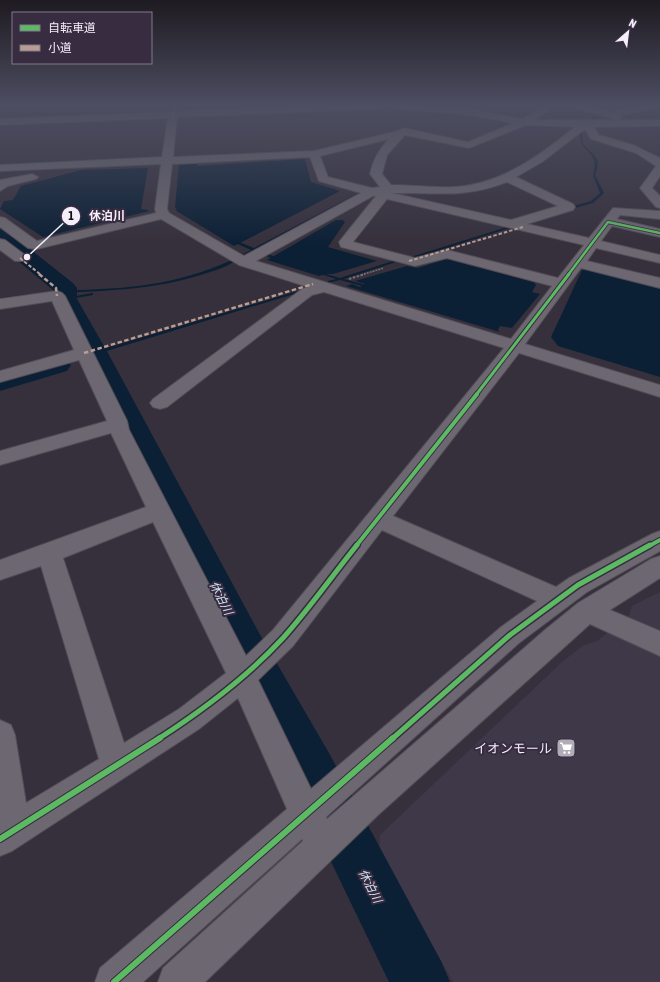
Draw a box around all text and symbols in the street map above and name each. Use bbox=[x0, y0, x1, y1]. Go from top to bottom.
legend bbox=[12, 12, 152, 64]
north arrow bbox=[608, 12, 648, 52]
text: N bbox=[627, 16, 638, 30]
text: 自転車道 bbox=[48, 21, 96, 35]
text: 小道 bbox=[48, 41, 72, 55]
callout: 休泊川 bbox=[61, 204, 133, 228]
text: 1 bbox=[68, 209, 74, 223]
text: 休泊川 bbox=[89, 209, 125, 223]
water label: 休泊川 bbox=[207, 579, 236, 619]
supermarket icon: イオンモール bbox=[555, 737, 577, 759]
place label: イオンモール bbox=[474, 741, 552, 756]
water label: 休泊川 bbox=[356, 867, 385, 907]

